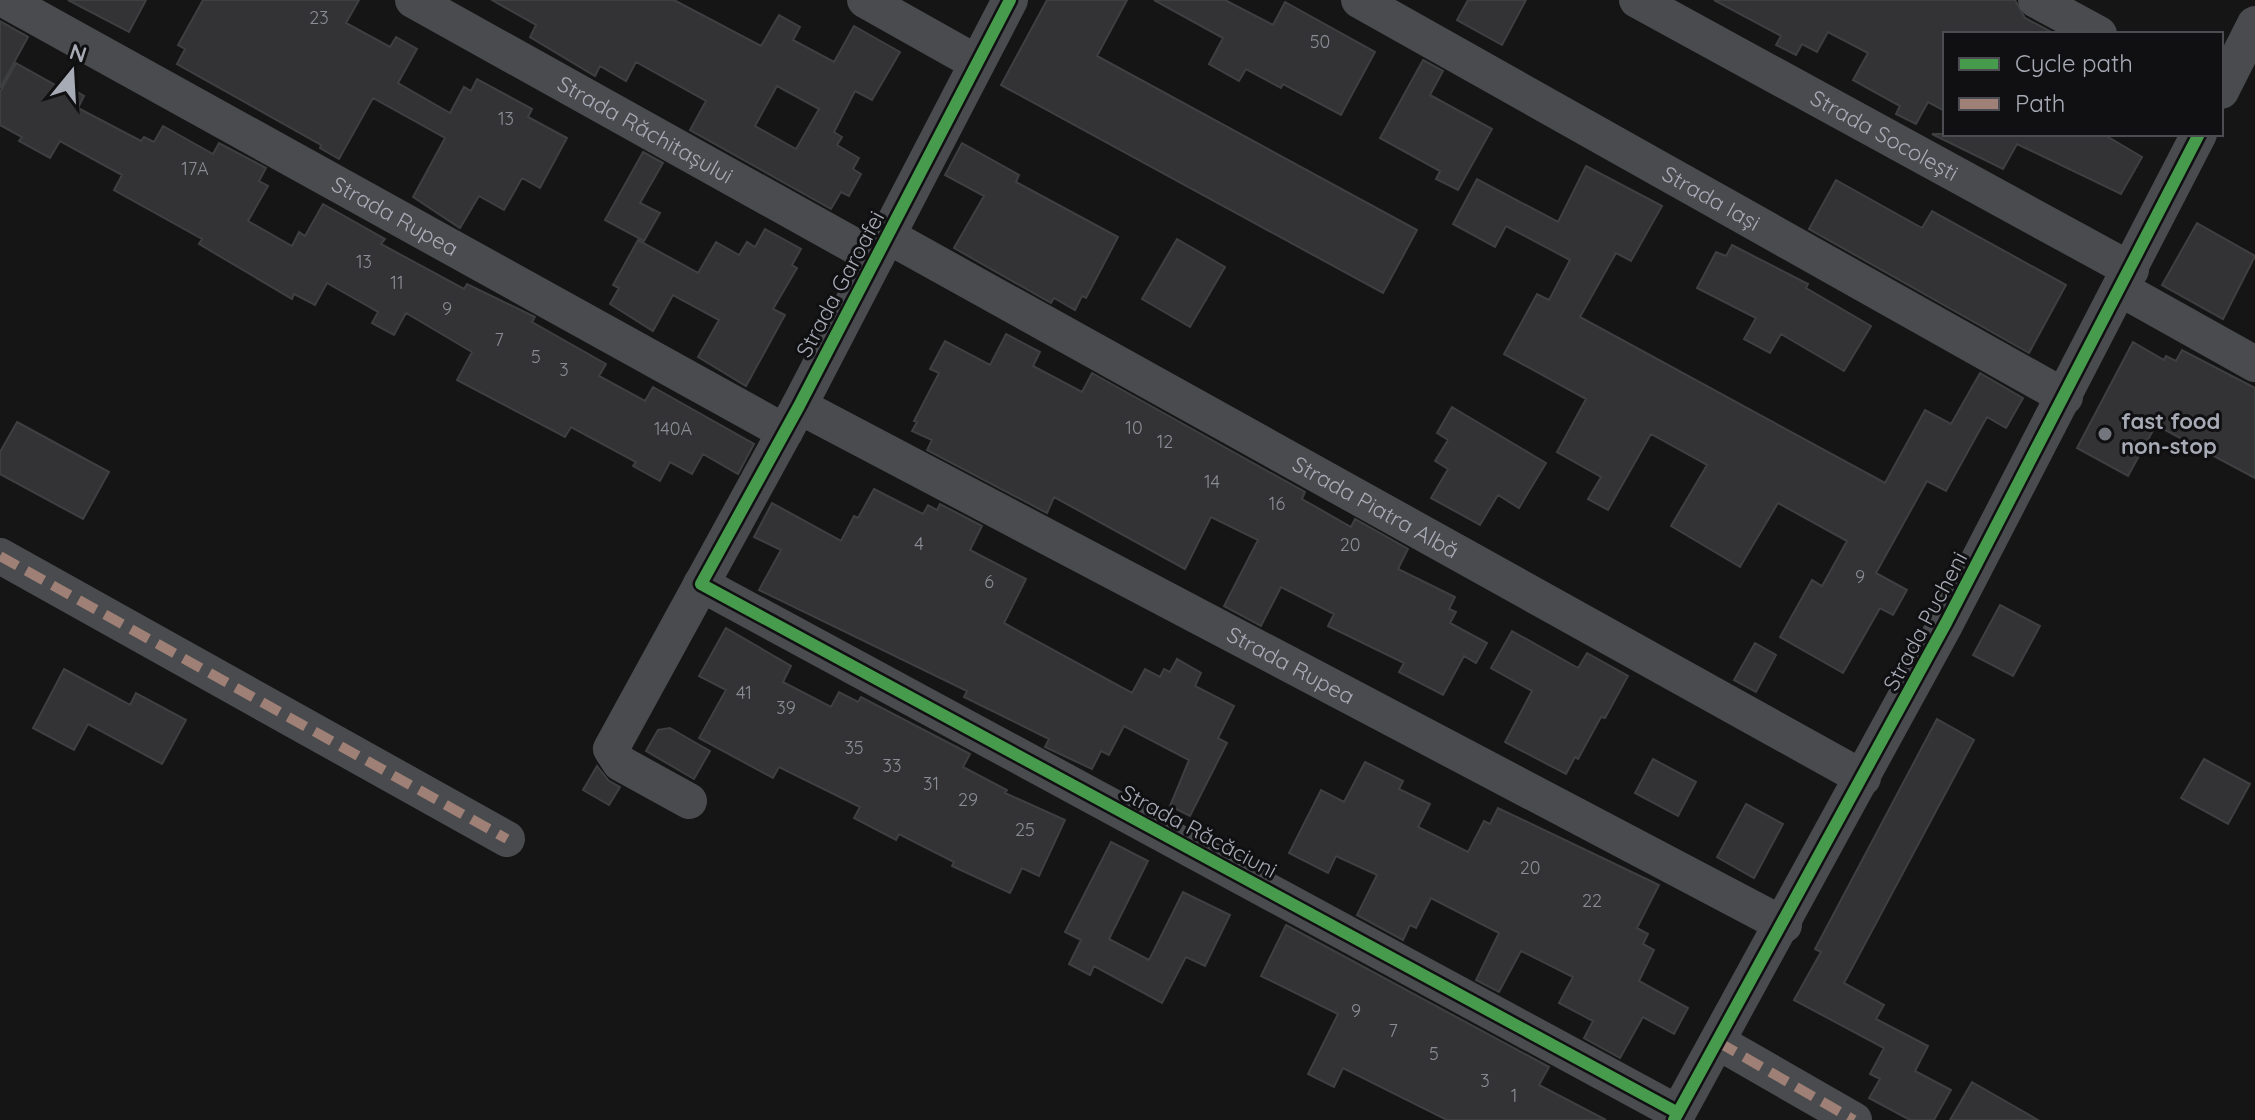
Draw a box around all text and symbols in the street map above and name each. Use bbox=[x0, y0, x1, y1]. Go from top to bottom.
house number: 23 bbox=[309, 6, 329, 29]
house number: 50 bbox=[1310, 30, 1330, 53]
north arrow bbox=[32, 32, 112, 112]
legend bbox=[1943, 32, 2223, 136]
text: N bbox=[66, 37, 90, 69]
text: Cycle path bbox=[2015, 48, 2133, 78]
street label: Strada Răchitașului bbox=[553, 69, 738, 190]
street label: Strada Socolești bbox=[1806, 84, 1963, 187]
text: Path bbox=[2015, 88, 2066, 118]
house number: 13 bbox=[498, 107, 514, 130]
house number: 17A bbox=[181, 157, 209, 180]
street label: Strada Iași bbox=[1657, 159, 1765, 237]
street label: Strada Rupea bbox=[327, 170, 463, 262]
street label: Strada Garoafei bbox=[790, 206, 890, 362]
house number: 13 bbox=[356, 250, 372, 273]
house number: 11 bbox=[390, 271, 404, 294]
house number: 9 bbox=[442, 297, 452, 320]
house number: 7 bbox=[494, 328, 504, 351]
house number: 5 bbox=[531, 345, 541, 368]
house number: 3 bbox=[559, 358, 569, 381]
place label: fast food non-stop bbox=[2121, 407, 2220, 460]
house number: 10 bbox=[1125, 416, 1143, 439]
house number: 140A bbox=[654, 417, 692, 440]
marker: fast food non-stop bbox=[2096, 425, 2114, 443]
house number: 12 bbox=[1157, 430, 1173, 453]
street label: Strada Piatra Albă bbox=[1287, 450, 1464, 565]
house number: 14 bbox=[1204, 470, 1220, 493]
house number: 16 bbox=[1269, 492, 1285, 515]
house number: 4 bbox=[914, 532, 924, 555]
house number: 20 bbox=[1340, 533, 1360, 556]
street label: Strada Pucheni bbox=[1877, 547, 1973, 695]
house number: 9 bbox=[1855, 565, 1865, 588]
house number: 6 bbox=[984, 570, 994, 593]
street label: Strada Rupea bbox=[1222, 620, 1360, 710]
house number: 41 bbox=[736, 681, 752, 704]
house number: 39 bbox=[776, 696, 796, 719]
house number: 35 bbox=[844, 736, 864, 759]
house number: 33 bbox=[883, 754, 901, 777]
house number: 31 bbox=[923, 772, 939, 795]
street label: Strada Răcăciuni bbox=[1116, 778, 1282, 884]
house number: 29 bbox=[958, 788, 978, 811]
house number: 25 bbox=[1015, 818, 1035, 841]
house number: 20 bbox=[1520, 856, 1540, 879]
house number: 22 bbox=[1582, 889, 1602, 912]
house number: 9 bbox=[1351, 999, 1361, 1022]
house number: 7 bbox=[1388, 1019, 1398, 1042]
house number: 5 bbox=[1429, 1042, 1439, 1065]
house number: 3 bbox=[1480, 1069, 1490, 1092]
house number: 1 bbox=[1511, 1084, 1517, 1107]

